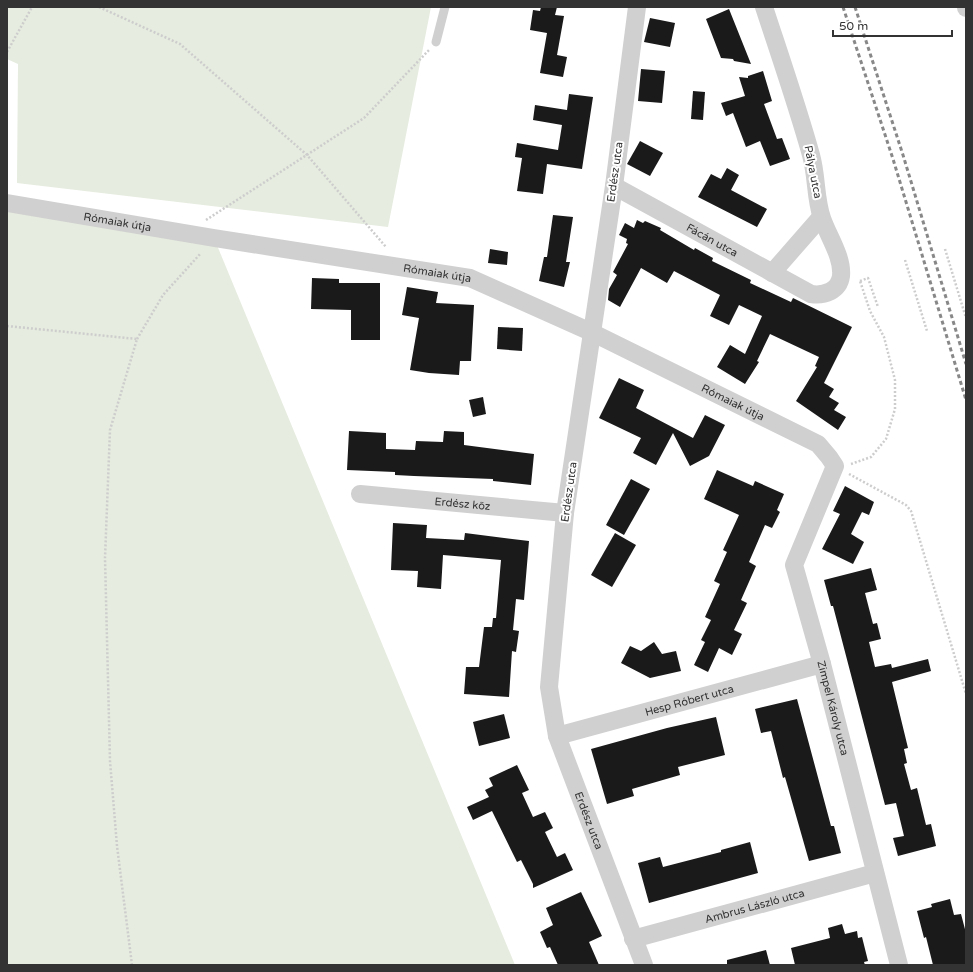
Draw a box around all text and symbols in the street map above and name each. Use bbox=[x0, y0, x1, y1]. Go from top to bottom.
scale bar bbox=[833, 12, 952, 38]
text: 50 m bbox=[839, 19, 868, 33]
street label: Erdész utca bbox=[604, 141, 626, 203]
street label: Pálya utca bbox=[801, 144, 825, 200]
street label: Rómaiak útja bbox=[83, 210, 152, 234]
street label: Fácán utca bbox=[684, 221, 740, 259]
street label: Rómaiak útja bbox=[402, 261, 472, 285]
street label: Rómaiak útja bbox=[699, 381, 767, 423]
street label: Erdész utca bbox=[558, 461, 580, 523]
street label: Erdész köz bbox=[434, 494, 492, 513]
street label: Zimpel Károly utca bbox=[815, 659, 852, 757]
street label: Hesp Róbert utca bbox=[643, 682, 735, 718]
street label: Erdész utca bbox=[572, 790, 606, 851]
street label: Ambrus László utca bbox=[703, 886, 806, 926]

